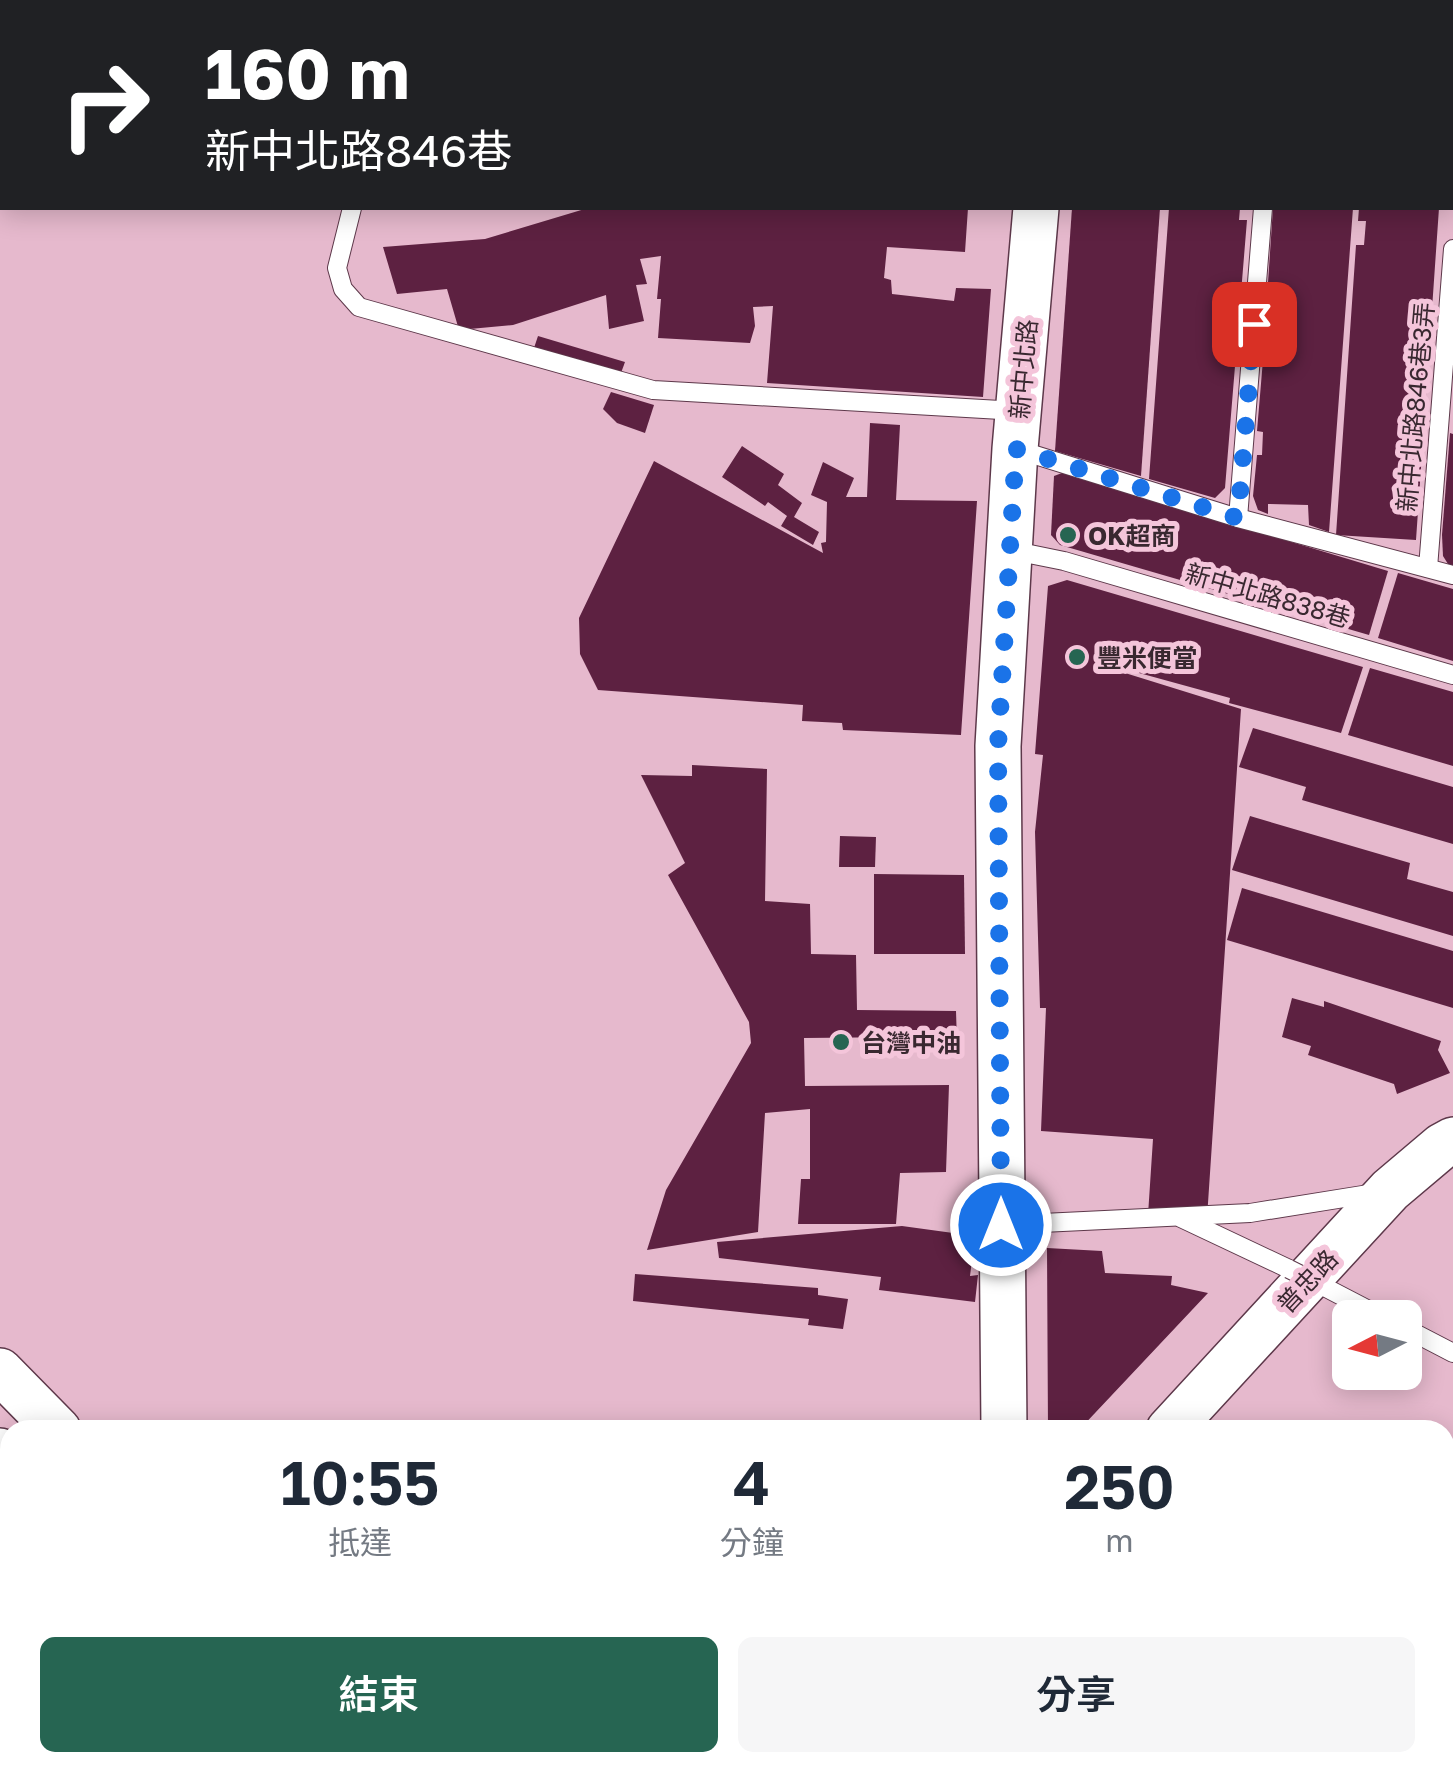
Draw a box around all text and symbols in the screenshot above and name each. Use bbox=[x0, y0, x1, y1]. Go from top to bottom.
text: 160 m bbox=[205, 30, 410, 114]
icon: right bbox=[40, 40, 170, 170]
text: 新中北路846巷 bbox=[205, 123, 512, 177]
pin bbox=[1212, 282, 1297, 367]
icon: arrive bbox=[1227, 297, 1282, 352]
street label: 新中北路846巷3弄 bbox=[1390, 301, 1440, 513]
street label: 新中北路 bbox=[1003, 318, 1043, 420]
place label: OK超商 bbox=[1088, 520, 1175, 551]
marker: OK超商 bbox=[1057, 524, 1079, 546]
street label: 新中北路838巷 bbox=[1182, 557, 1354, 633]
place label: 豐米便當 bbox=[1097, 642, 1197, 673]
marker: 豐米便當 bbox=[1066, 646, 1088, 668]
place label: 台灣中油 bbox=[861, 1027, 961, 1058]
marker: 台灣中油 bbox=[830, 1031, 852, 1053]
position arrow bbox=[949, 1173, 1053, 1277]
street label: 普忠路 bbox=[1270, 1243, 1344, 1319]
north arrow bbox=[1332, 1300, 1422, 1390]
map controls bbox=[1332, 1300, 1422, 1390]
text: 10:55 bbox=[280, 1446, 439, 1518]
text: 4 bbox=[733, 1446, 771, 1518]
text: 250 bbox=[1064, 1450, 1175, 1522]
text: m bbox=[1105, 1521, 1134, 1559]
text: 抵達 bbox=[328, 1523, 392, 1561]
text: 分鐘 bbox=[720, 1523, 784, 1561]
button: 結束 bbox=[40, 1637, 718, 1752]
button: 分享 bbox=[738, 1637, 1415, 1752]

